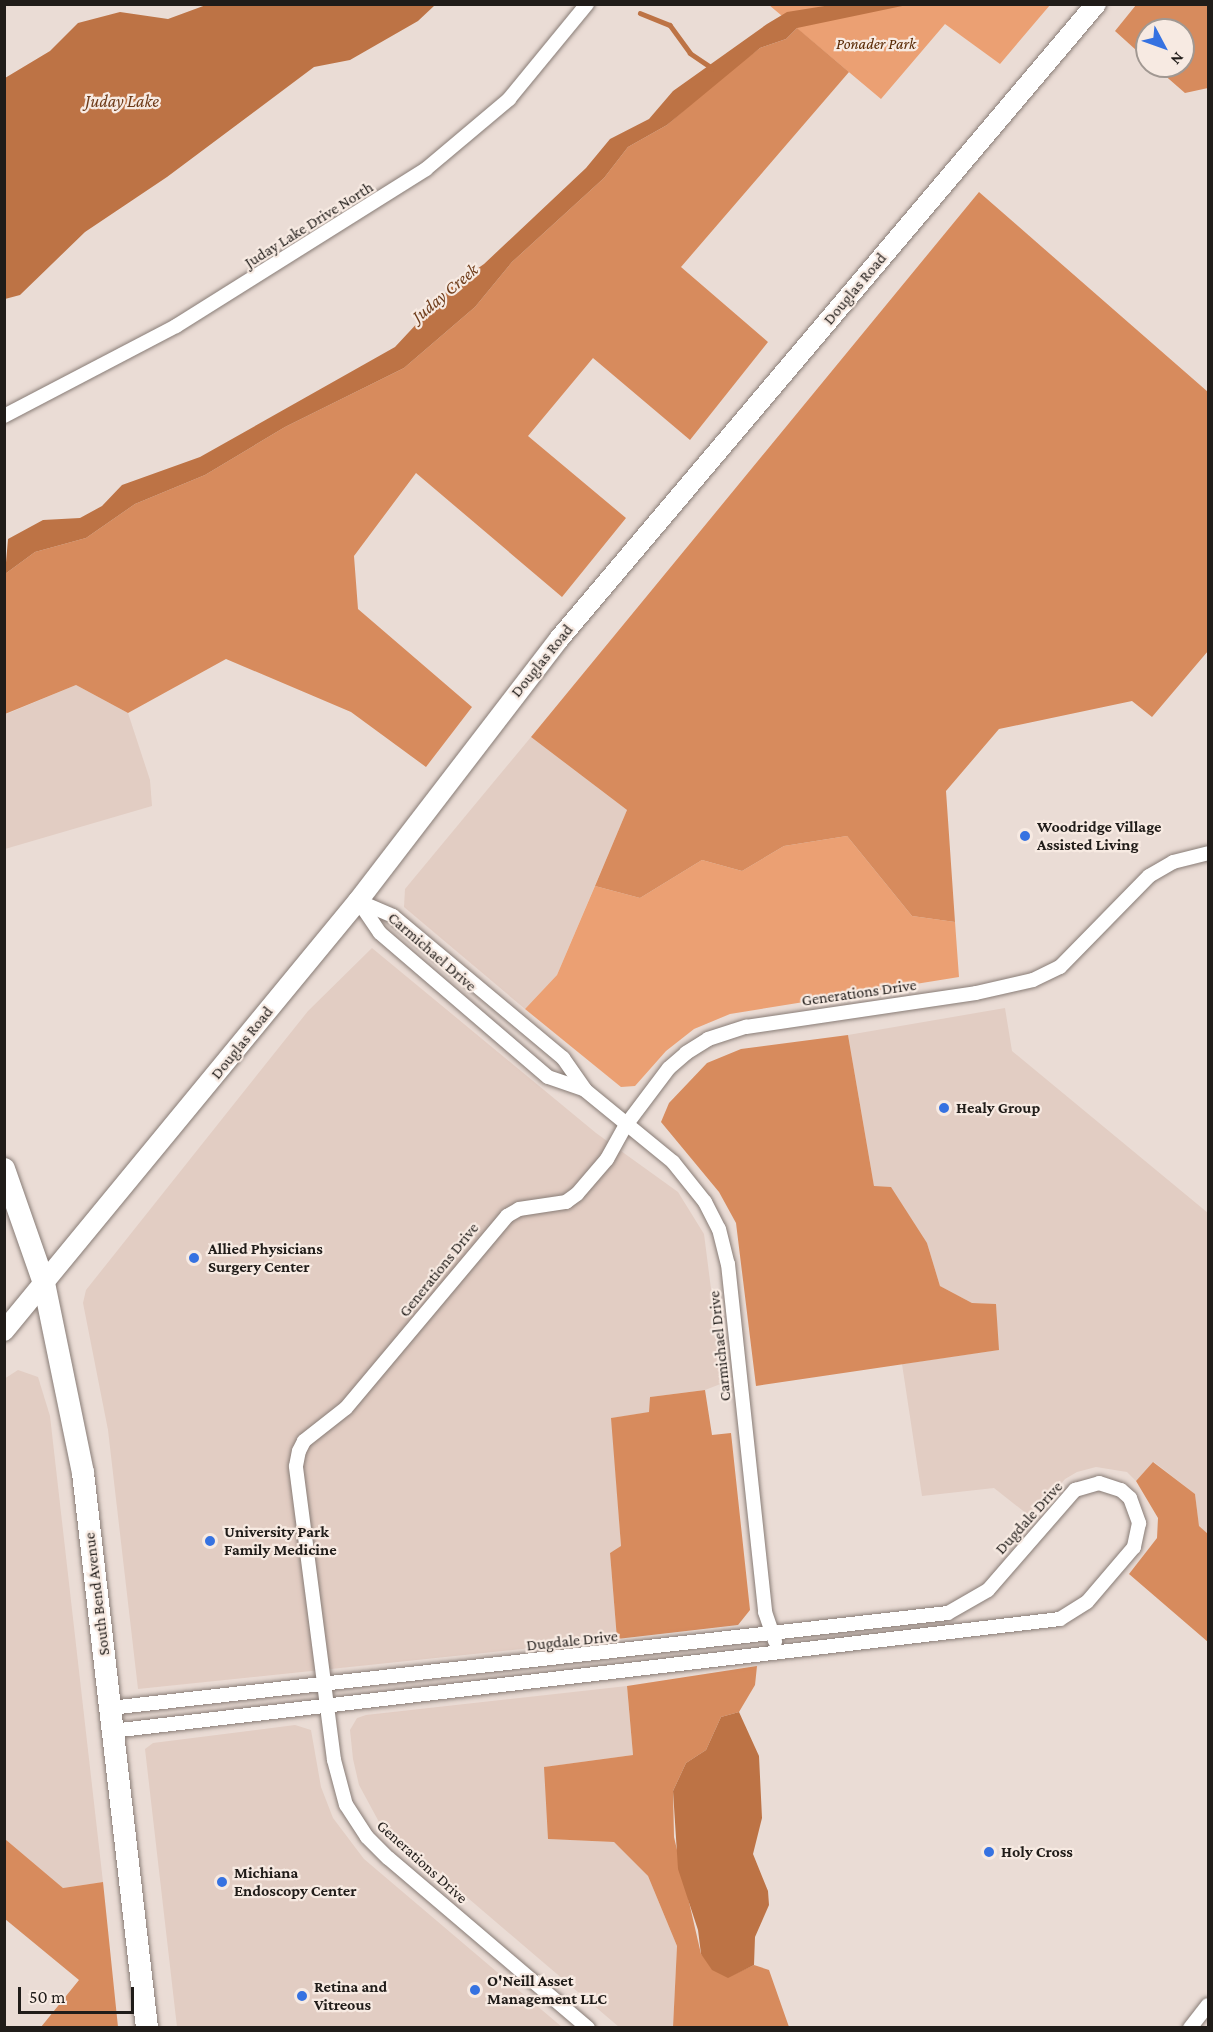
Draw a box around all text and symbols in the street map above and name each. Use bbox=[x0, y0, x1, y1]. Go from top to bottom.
north arrow bbox=[1135, 18, 1195, 78]
park label: Ponader Park bbox=[836, 34, 916, 54]
text: N bbox=[1167, 49, 1187, 69]
water label: Juday Lake bbox=[85, 90, 159, 112]
street label: Juday Lake Drive North bbox=[241, 178, 377, 272]
street label: Douglas Road bbox=[819, 249, 891, 329]
water label: Juday Creek bbox=[407, 259, 483, 327]
street label: Douglas Road bbox=[507, 621, 577, 701]
place label: Woodridge Village Assisted Living bbox=[1037, 817, 1162, 855]
marker: Woodridge Village Assisted Living bbox=[1018, 829, 1032, 843]
street label: Carmichael Drive bbox=[384, 908, 480, 996]
street label: Generations Drive bbox=[800, 975, 918, 1011]
street label: Douglas Road bbox=[207, 1003, 277, 1083]
place label: Healy Group bbox=[956, 1098, 1040, 1118]
marker: Healy Group bbox=[937, 1101, 951, 1115]
street label: Generations Drive bbox=[395, 1219, 483, 1321]
place label: Allied Physicians Surgery Center bbox=[208, 1239, 323, 1277]
marker: Allied Physicians Surgery Center bbox=[185, 1249, 203, 1267]
street label: Carmichael Drive bbox=[705, 1290, 735, 1402]
street label: Dugdale Drive bbox=[991, 1478, 1067, 1558]
place label: University Park Family Medicine bbox=[224, 1522, 337, 1560]
street label: South Bend Avenue bbox=[80, 1531, 114, 1657]
marker: University Park Family Medicine bbox=[201, 1532, 219, 1550]
street label: Dugdale Drive bbox=[525, 1627, 619, 1655]
street label: Generations Drive bbox=[373, 1816, 471, 1908]
place label: Holy Cross bbox=[1001, 1842, 1073, 1862]
marker: Holy Cross bbox=[982, 1845, 996, 1859]
place label: Michiana Endoscopy Center bbox=[234, 1863, 357, 1901]
marker: Michiana Endoscopy Center bbox=[215, 1875, 229, 1889]
place label: O'Neill Asset Management LLC bbox=[487, 1971, 607, 2009]
scale bar bbox=[21, 1975, 136, 2013]
place label: Retina and Vitreous bbox=[314, 1977, 387, 2015]
marker: O'Neill Asset Management LLC bbox=[468, 1983, 482, 1997]
text: 50 m bbox=[29, 1987, 66, 2007]
marker: Retina and Vitreous bbox=[295, 1989, 309, 2003]

